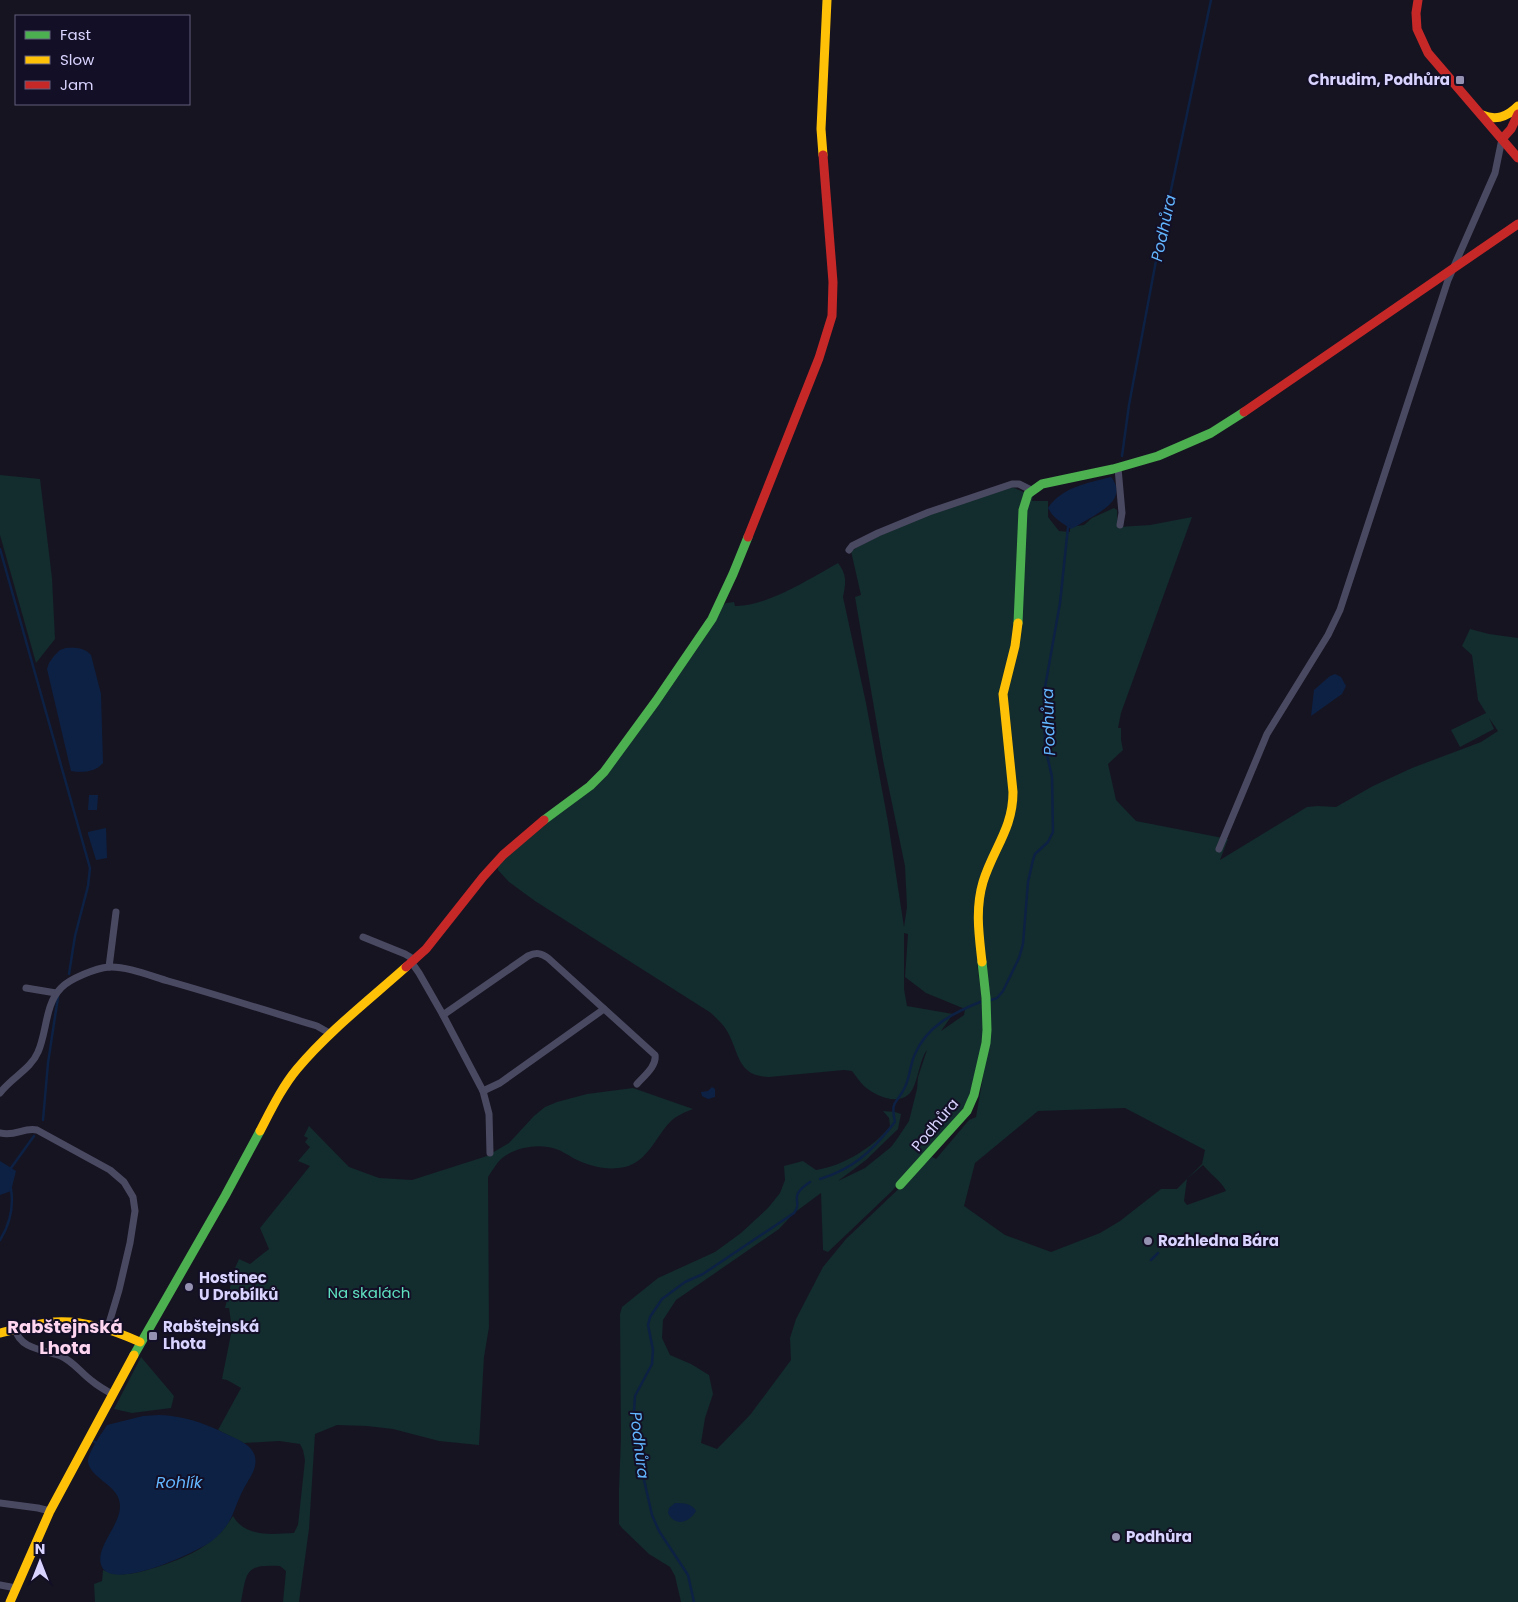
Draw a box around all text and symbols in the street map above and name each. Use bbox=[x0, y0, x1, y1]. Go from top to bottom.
legend bbox=[15, 15, 190, 105]
text: Fast bbox=[60, 24, 91, 45]
text: Slow bbox=[60, 49, 95, 70]
place label: Chrudim, Podhůra bbox=[1308, 69, 1450, 90]
text: Jam bbox=[60, 74, 94, 95]
marker: Chrudim, Podhůra bbox=[1454, 74, 1466, 86]
water label: Podhůra bbox=[1145, 192, 1182, 264]
water label: Podhůra bbox=[1036, 688, 1061, 756]
street label: Podhůra bbox=[906, 1094, 963, 1156]
place label: Rozhledna Bára bbox=[1158, 1230, 1279, 1251]
marker: Rozhledna Bára bbox=[1142, 1235, 1154, 1247]
place label: Hostinec U Drobílků bbox=[199, 1267, 278, 1305]
marker: Hostinec U Drobílků bbox=[183, 1281, 195, 1293]
park label: Na skalách bbox=[328, 1282, 410, 1303]
district label: Rabštejnská Lhota bbox=[7, 1314, 123, 1360]
place label: Rabštejnská Lhota bbox=[163, 1316, 259, 1354]
marker: Rabštejnská Lhota bbox=[147, 1330, 159, 1342]
water label: Podhůra bbox=[624, 1410, 655, 1480]
water label: Rohlík bbox=[156, 1471, 203, 1494]
place label: Podhůra bbox=[1126, 1526, 1192, 1547]
marker: Podhůra bbox=[1110, 1531, 1122, 1543]
north arrow bbox=[15, 1537, 65, 1587]
text: N bbox=[35, 1539, 45, 1559]

